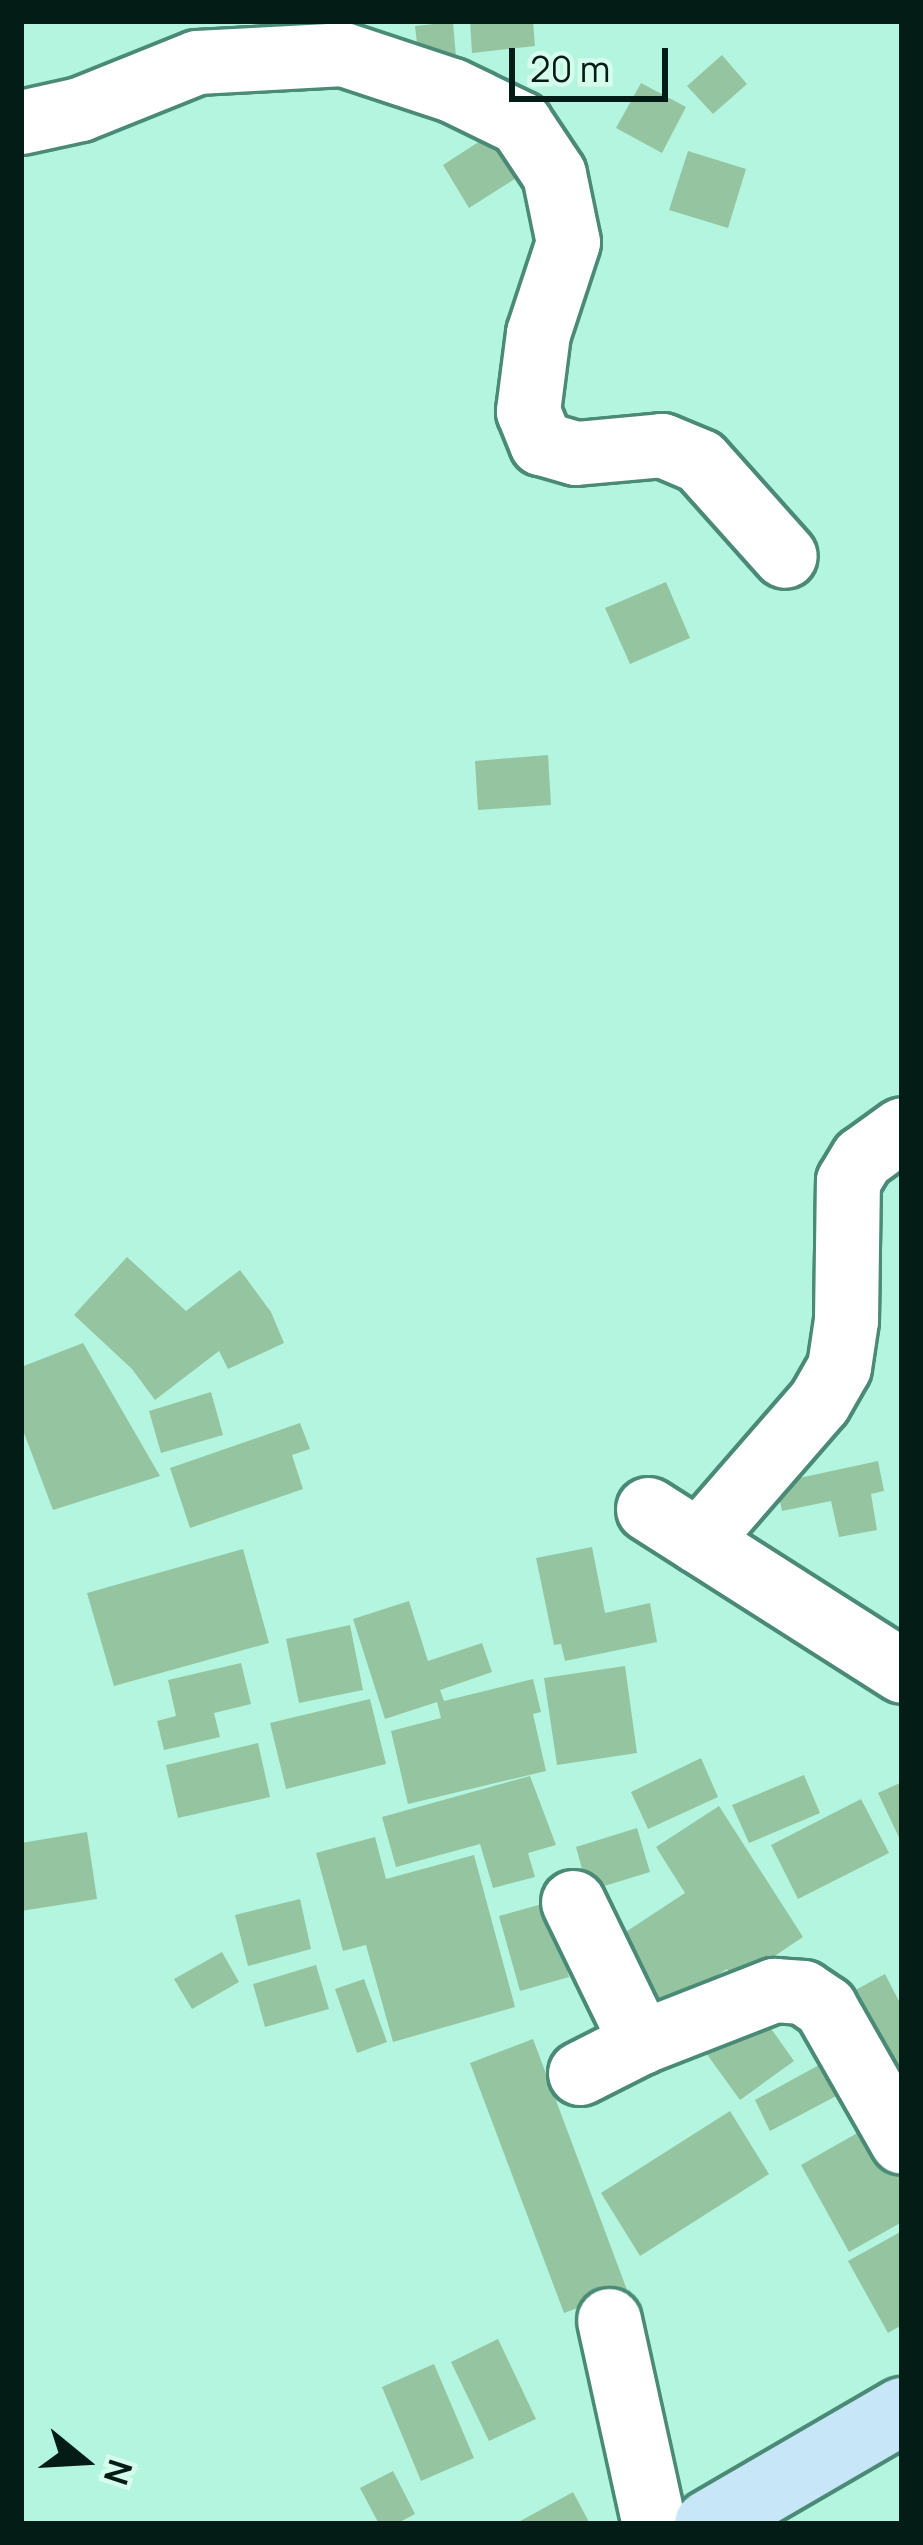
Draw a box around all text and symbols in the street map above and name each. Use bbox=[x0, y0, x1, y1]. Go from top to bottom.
scale bar bbox=[515, 24, 674, 98]
text: 20 m bbox=[530, 44, 610, 93]
north arrow bbox=[24, 2401, 144, 2521]
text: N bbox=[94, 2454, 144, 2490]

